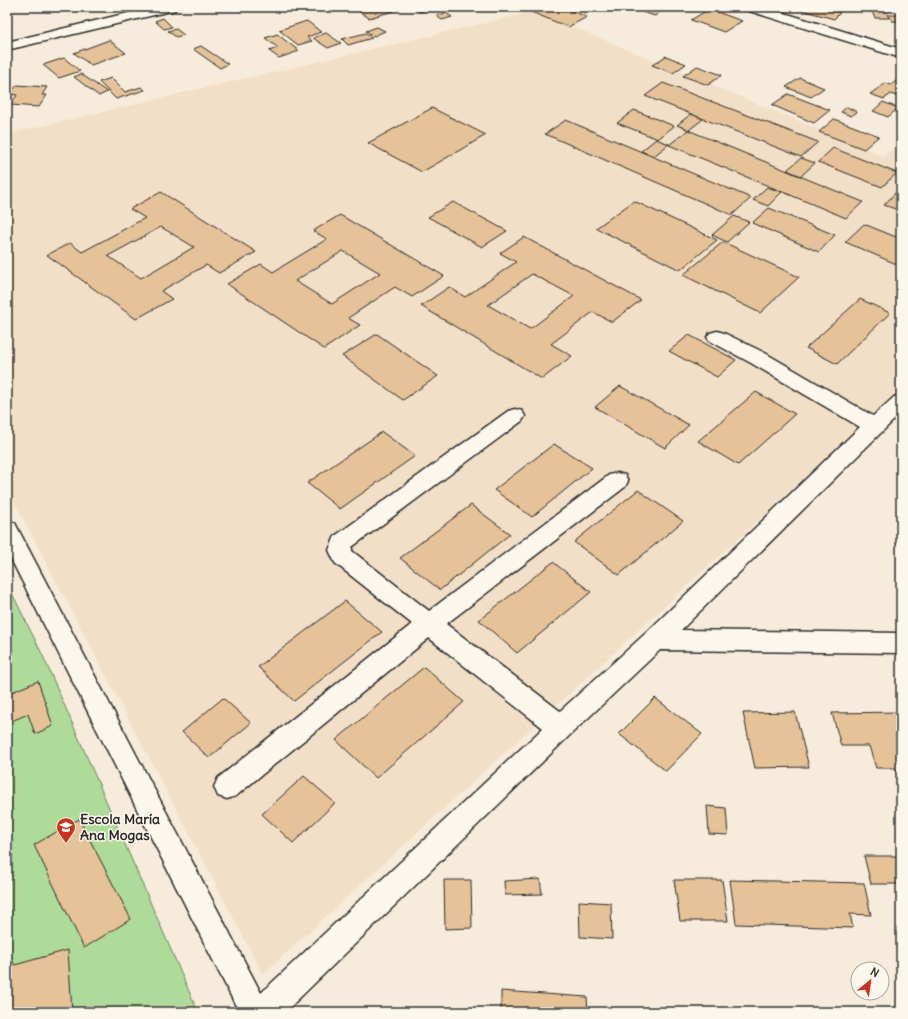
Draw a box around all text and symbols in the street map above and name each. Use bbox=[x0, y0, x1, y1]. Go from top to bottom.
place label: Escola María Ana Mogas bbox=[80, 810, 160, 844]
school or university icon: Escola María Ana Mogas bbox=[55, 816, 77, 844]
north arrow bbox=[850, 961, 890, 1001]
text: N bbox=[868, 964, 882, 980]

